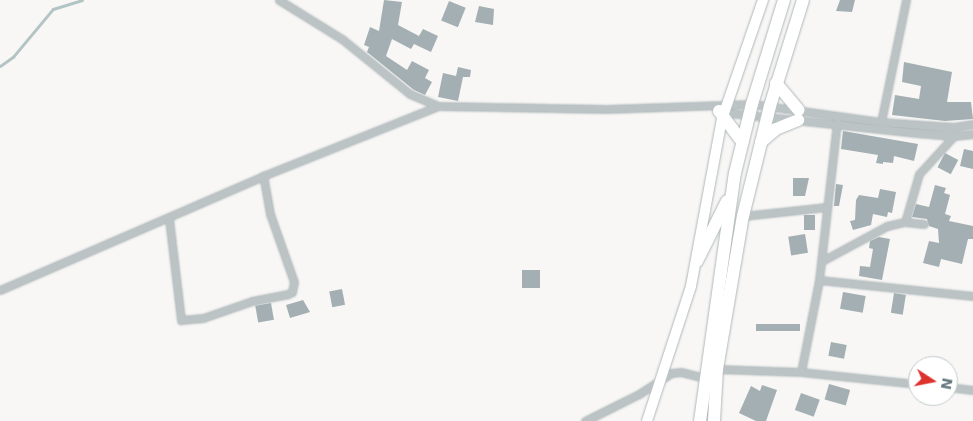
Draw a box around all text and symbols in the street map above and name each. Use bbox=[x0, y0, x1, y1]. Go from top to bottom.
north arrow bbox=[908, 356, 958, 406]
text: N bbox=[938, 376, 956, 391]

